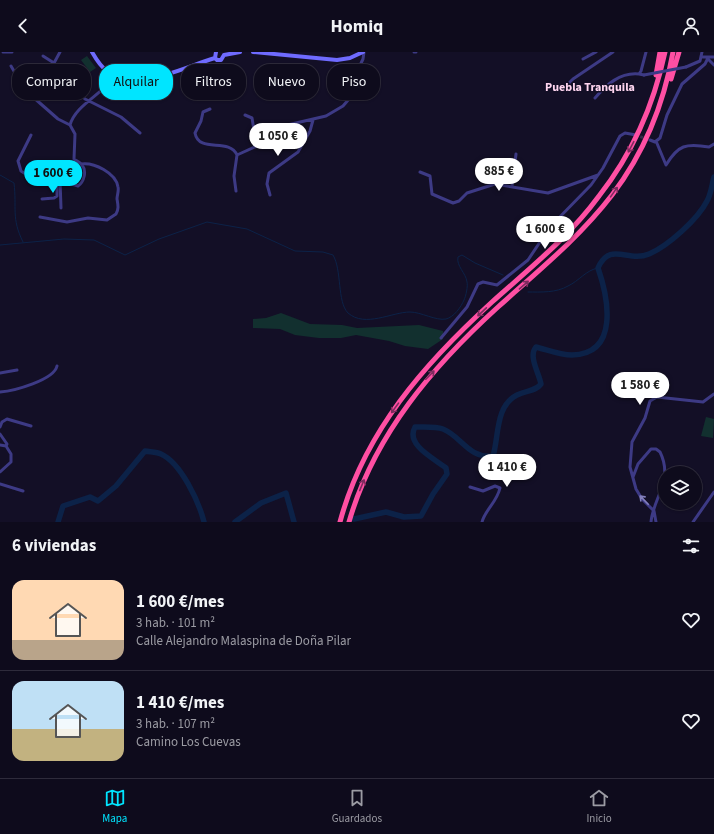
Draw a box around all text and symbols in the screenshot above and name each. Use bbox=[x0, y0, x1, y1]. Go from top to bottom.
text: Homiq bbox=[331, 14, 383, 39]
icon: back bbox=[12, 15, 34, 37]
icon: person bbox=[680, 15, 702, 37]
chip: Comprar bbox=[12, 64, 91, 100]
chip: Alquilar bbox=[99, 64, 173, 100]
chip: Filtros bbox=[181, 64, 246, 100]
chip: Nuevo bbox=[254, 64, 319, 100]
chip: Piso bbox=[327, 64, 380, 100]
district label: Puebla Tranquila bbox=[545, 79, 635, 96]
pin: 1 050 € bbox=[241, 123, 315, 157]
text: 1 050 € bbox=[258, 127, 298, 145]
one-way arrow bbox=[626, 141, 634, 153]
pin: 885 € bbox=[471, 158, 527, 192]
pin: 1 600 € bbox=[16, 160, 90, 194]
text: 885 € bbox=[484, 162, 514, 180]
text: 1 600 € bbox=[33, 164, 73, 182]
one-way arrow bbox=[610, 187, 618, 198]
pin: 1 600 € bbox=[508, 216, 582, 250]
text: 1 600 € bbox=[525, 220, 565, 238]
one-way arrow bbox=[519, 281, 529, 290]
one-way arrow bbox=[477, 307, 487, 316]
one-way arrow bbox=[425, 370, 435, 380]
pin: 1 580 € bbox=[603, 372, 677, 406]
text: 1 580 € bbox=[620, 376, 660, 394]
one-way arrow bbox=[391, 402, 399, 413]
pin: 1 410 € bbox=[470, 454, 544, 488]
text: 1 410 € bbox=[487, 458, 527, 476]
map controls bbox=[658, 466, 702, 510]
button: layers bbox=[658, 466, 702, 510]
one-way arrow bbox=[359, 480, 367, 492]
one-way arrow bbox=[640, 495, 649, 505]
text: 6 viviendas bbox=[12, 534, 96, 558]
icon: filters bbox=[680, 535, 702, 557]
text: 1 600 €/mes bbox=[136, 590, 224, 614]
icon: home bbox=[44, 596, 92, 644]
icon: heart bbox=[680, 609, 702, 631]
text: 3 hab. · 101 m² bbox=[136, 614, 215, 632]
text: Calle Alejandro Malaspina de Doña Pilar bbox=[136, 632, 351, 650]
text: 1 410 €/mes bbox=[136, 691, 224, 715]
icon: home bbox=[44, 697, 92, 745]
icon: heart bbox=[680, 710, 702, 732]
text: 3 hab. · 107 m² bbox=[136, 715, 215, 733]
text: Camino Los Cuevas bbox=[136, 733, 241, 751]
tab: Mapa bbox=[102, 787, 127, 826]
tab: Guardados bbox=[332, 787, 382, 826]
tab: Inicio bbox=[586, 787, 612, 826]

